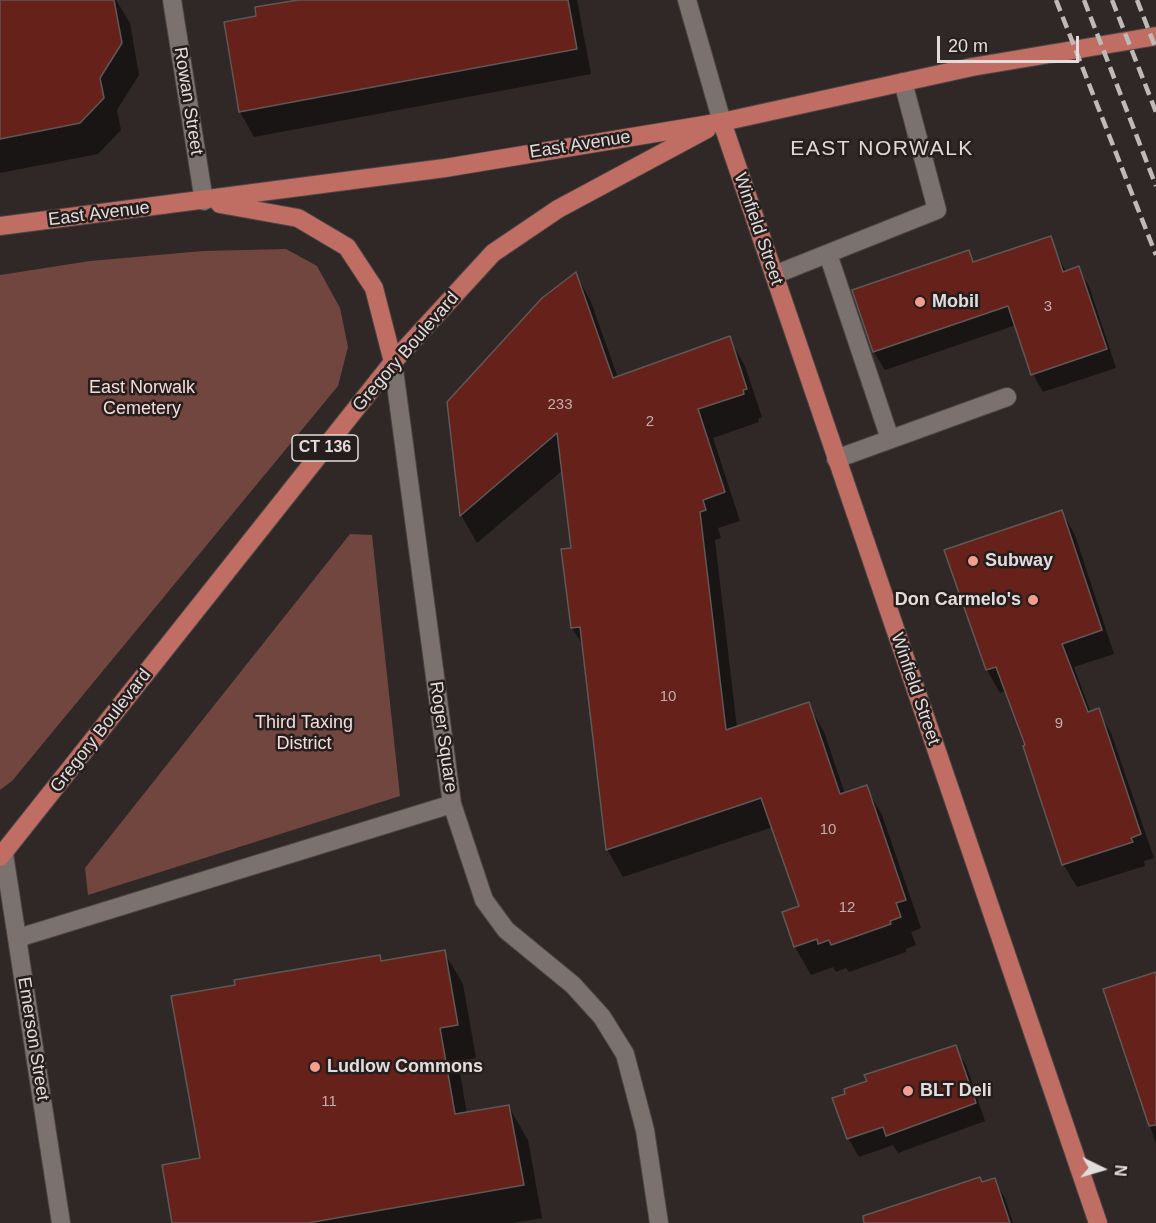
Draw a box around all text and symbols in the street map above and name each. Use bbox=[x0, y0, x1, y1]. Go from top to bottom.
scale bar bbox=[940, 24, 1082, 62]
text: 20 m bbox=[948, 36, 988, 56]
street label: Rowan Street bbox=[169, 45, 207, 157]
street label: East Avenue bbox=[528, 126, 632, 164]
district label: EAST NORWALK bbox=[790, 136, 974, 162]
street label: Winfield Street bbox=[729, 170, 787, 288]
street label: East Avenue bbox=[47, 197, 151, 231]
street label: Gregory Boulevard bbox=[348, 288, 464, 416]
place label: Mobil bbox=[932, 291, 979, 313]
marker: Mobil bbox=[913, 295, 927, 309]
house number: 3 bbox=[1044, 298, 1052, 316]
park label: East Norwalk Cemetery bbox=[89, 377, 195, 420]
house number: 233 bbox=[547, 396, 573, 414]
house number: 2 bbox=[646, 413, 654, 431]
road number: CT 136 bbox=[292, 435, 358, 461]
place label: Subway bbox=[985, 550, 1053, 572]
marker: Subway bbox=[966, 554, 980, 568]
place label: Don Carmelo's bbox=[895, 589, 1021, 611]
marker: Don Carmelo's bbox=[1026, 593, 1040, 607]
street label: Winfield Street bbox=[886, 630, 944, 748]
street label: Gregory Boulevard bbox=[46, 665, 156, 797]
street label: Roger Square bbox=[425, 680, 461, 794]
house number: 10 bbox=[660, 688, 676, 706]
park label: Third Taxing District bbox=[255, 712, 353, 754]
house number: 9 bbox=[1055, 715, 1063, 733]
house number: 10 bbox=[820, 821, 836, 839]
house number: 12 bbox=[839, 899, 855, 917]
street label: Emerson Street bbox=[13, 976, 53, 1102]
place label: Ludlow Commons bbox=[327, 1056, 483, 1078]
marker: Ludlow Commons bbox=[308, 1060, 322, 1074]
place label: BLT Deli bbox=[920, 1080, 992, 1102]
marker: BLT Deli bbox=[901, 1084, 915, 1098]
house number: 11 bbox=[321, 1093, 337, 1111]
north arrow bbox=[1072, 1139, 1132, 1199]
text: N bbox=[1111, 1164, 1129, 1177]

